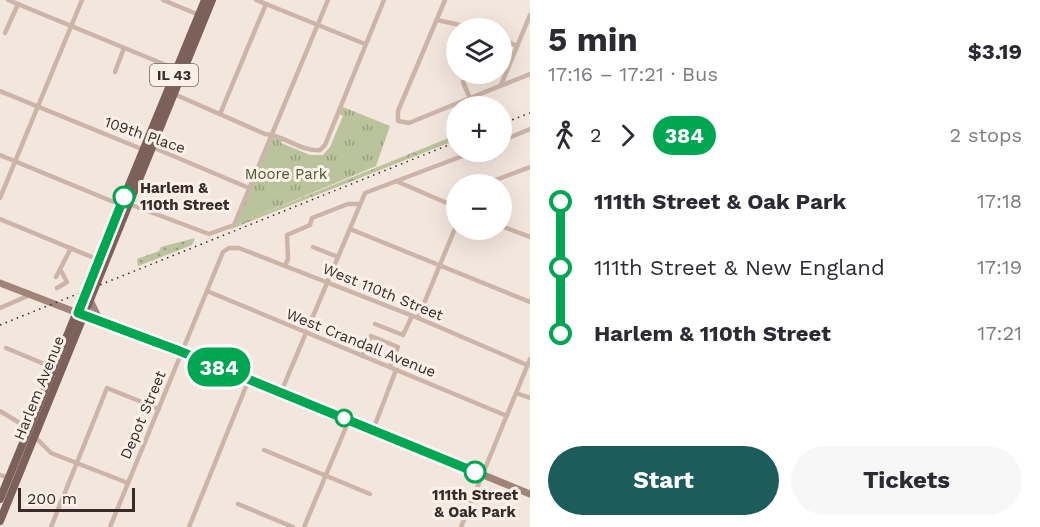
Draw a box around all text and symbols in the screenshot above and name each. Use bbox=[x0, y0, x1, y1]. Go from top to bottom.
map controls bbox=[446, 18, 512, 240]
button: layers bbox=[446, 18, 512, 84]
text: 5 min bbox=[548, 20, 638, 59]
text: $3.19 bbox=[968, 39, 1022, 64]
text: 17:16 – 17:21 · Bus bbox=[548, 62, 718, 86]
road number: IL 43 bbox=[150, 64, 198, 86]
button: + bbox=[446, 96, 512, 162]
street label: 109th Place bbox=[102, 113, 188, 157]
icon: walk bbox=[548, 119, 581, 152]
icon: forward bbox=[611, 119, 644, 152]
text: 2 bbox=[590, 123, 602, 147]
text: 384 bbox=[665, 123, 704, 148]
text: 2 stops bbox=[950, 123, 1022, 147]
park label: Moore Park bbox=[245, 165, 328, 183]
button: − bbox=[446, 174, 512, 240]
place label: Harlem & 110th Street bbox=[140, 179, 230, 214]
marker: Harlem & 110th Street bbox=[113, 186, 135, 208]
text: 111th Street & Oak Park bbox=[594, 189, 846, 214]
text: 17:18 bbox=[977, 189, 1022, 213]
text: 111th Street & New England bbox=[594, 255, 885, 280]
text: 17:19 bbox=[977, 255, 1022, 279]
street label: West 110th Street bbox=[320, 260, 447, 325]
street label: West Crandall Avenue bbox=[283, 305, 439, 381]
text: Harlem & 110th Street bbox=[594, 321, 831, 346]
text: 17:21 bbox=[978, 321, 1022, 345]
street label: Harlem Avenue bbox=[10, 333, 68, 443]
line badge: 384 bbox=[184, 348, 254, 386]
text: 384 bbox=[199, 355, 239, 380]
street label: Depot Street bbox=[116, 367, 170, 462]
unlabelled marker bbox=[335, 409, 353, 427]
button: Start bbox=[548, 446, 779, 515]
button: Tickets bbox=[791, 446, 1022, 515]
marker: 111th Street & Oak Park bbox=[464, 461, 486, 483]
scale bar bbox=[18, 485, 135, 512]
place label: 111th Street & Oak Park bbox=[432, 486, 519, 521]
text: 200 m bbox=[27, 489, 77, 508]

